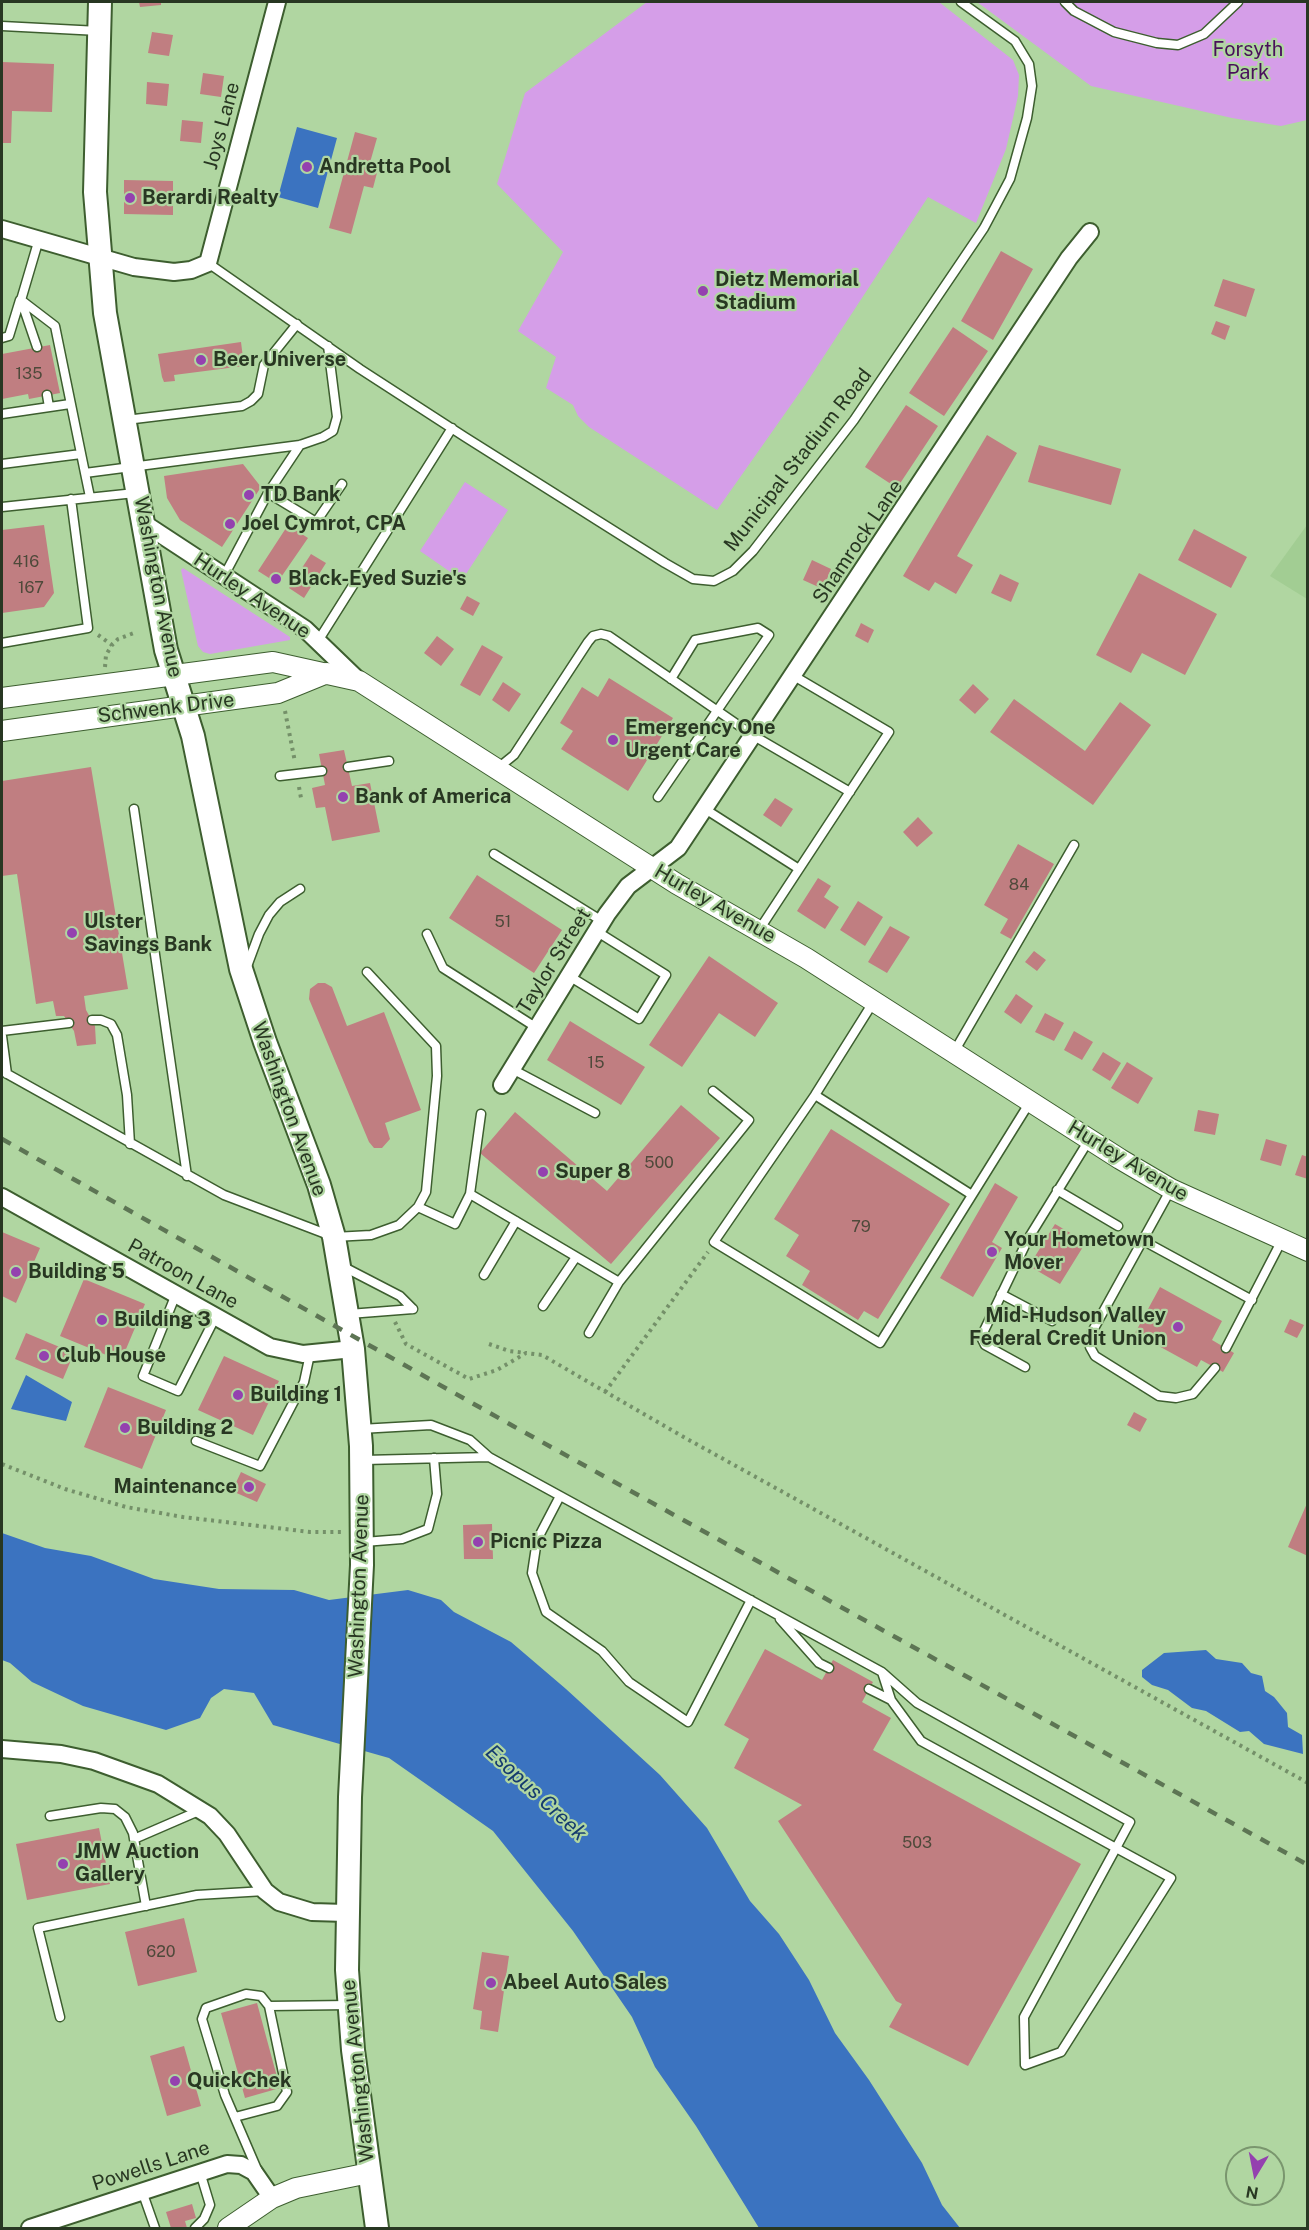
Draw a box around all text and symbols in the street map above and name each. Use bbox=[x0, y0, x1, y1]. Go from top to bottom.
park label: Forsyth Park bbox=[1213, 38, 1283, 85]
street label: Joys Lane bbox=[199, 80, 245, 172]
place label: Andretta Pool bbox=[319, 155, 451, 179]
marker: Andretta Pool bbox=[300, 160, 314, 174]
place label: Berardi Realty bbox=[142, 186, 279, 210]
marker: Berardi Realty bbox=[123, 191, 137, 205]
place label: Dietz Memorial Stadium bbox=[715, 268, 859, 315]
marker: Dietz Memorial Stadium bbox=[696, 284, 710, 298]
place label: Beer Universe bbox=[213, 348, 346, 372]
marker: Beer Universe bbox=[194, 353, 208, 367]
house number: 135 bbox=[16, 364, 42, 384]
street label: Municipal Stadium Road bbox=[719, 364, 877, 556]
street label: Shamrock Lane bbox=[808, 476, 908, 608]
place label: TD Bank bbox=[261, 483, 341, 507]
marker: TD Bank bbox=[242, 488, 256, 502]
street label: Washington Avenue bbox=[129, 494, 187, 680]
place label: Joel Cymrot, CPA bbox=[242, 512, 406, 536]
marker: Joel Cymrot, CPA bbox=[223, 517, 237, 531]
street label: Hurley Avenue bbox=[189, 548, 315, 644]
house number: 416 bbox=[13, 552, 39, 572]
place label: Black-Eyed Suzie's bbox=[288, 567, 466, 591]
marker: Black-Eyed Suzie's bbox=[269, 572, 283, 586]
house number: 167 bbox=[18, 578, 44, 598]
street label: Schwenk Drive bbox=[96, 688, 236, 728]
place label: Emergency One Urgent Care bbox=[625, 716, 776, 763]
marker: Emergency One Urgent Care bbox=[606, 733, 620, 747]
place label: Bank of America bbox=[355, 785, 511, 809]
marker: Bank of America bbox=[336, 790, 350, 804]
street label: Hurley Avenue bbox=[650, 860, 780, 948]
house number: 84 bbox=[1009, 875, 1029, 895]
street label: Taylor Street bbox=[512, 904, 596, 1018]
place label: Ulster Savings Bank bbox=[84, 910, 212, 957]
house number: 51 bbox=[495, 912, 511, 932]
marker: Ulster Savings Bank bbox=[65, 926, 79, 940]
street label: Washington Avenue bbox=[246, 1019, 332, 1199]
house number: 15 bbox=[588, 1053, 604, 1073]
street label: Hurley Avenue bbox=[1064, 1116, 1192, 1206]
house number: 500 bbox=[644, 1153, 674, 1173]
place label: Super 8 bbox=[555, 1160, 631, 1184]
marker: Super 8 bbox=[536, 1165, 550, 1179]
house number: 79 bbox=[851, 1217, 871, 1237]
place label: Your Hometown Mover bbox=[1004, 1228, 1154, 1275]
street label: Patroon Lane bbox=[123, 1234, 243, 1314]
marker: Your Hometown Mover bbox=[985, 1245, 999, 1259]
place label: Building 5 bbox=[28, 1260, 125, 1284]
marker: Building 5 bbox=[9, 1265, 23, 1279]
place label: Mid-Hudson Valley Federal Credit Union bbox=[969, 1304, 1166, 1351]
place label: Building 3 bbox=[114, 1308, 211, 1332]
marker: Building 3 bbox=[95, 1313, 109, 1327]
marker: Mid-Hudson Valley Federal Credit Union bbox=[1171, 1320, 1185, 1334]
place label: Club House bbox=[56, 1344, 166, 1368]
marker: Club House bbox=[37, 1349, 51, 1363]
place label: Building 1 bbox=[250, 1383, 342, 1407]
marker: Building 1 bbox=[231, 1388, 245, 1402]
place label: Building 2 bbox=[137, 1416, 233, 1440]
marker: Building 2 bbox=[118, 1421, 132, 1435]
place label: Maintenance bbox=[114, 1475, 237, 1499]
marker: Maintenance bbox=[242, 1480, 256, 1494]
street label: Washington Avenue bbox=[344, 1494, 374, 1678]
place label: Picnic Pizza bbox=[490, 1530, 602, 1554]
marker: Picnic Pizza bbox=[471, 1535, 485, 1549]
water label: Esopus Creek bbox=[480, 1740, 592, 1846]
house number: 503 bbox=[902, 1833, 932, 1853]
place label: JMW Auction Gallery bbox=[75, 1840, 199, 1887]
marker: JMW Auction Gallery bbox=[56, 1857, 70, 1871]
house number: 620 bbox=[146, 1942, 176, 1962]
place label: Abeel Auto Sales bbox=[503, 1971, 667, 1995]
marker: Abeel Auto Sales bbox=[484, 1976, 498, 1990]
street label: Washington Avenue bbox=[336, 1978, 380, 2164]
place label: QuickChek bbox=[187, 2069, 292, 2093]
marker: QuickChek bbox=[168, 2074, 182, 2088]
street label: Powells Lane bbox=[89, 2136, 213, 2196]
north arrow bbox=[1225, 2146, 1285, 2206]
text: N bbox=[1244, 2182, 1260, 2203]

